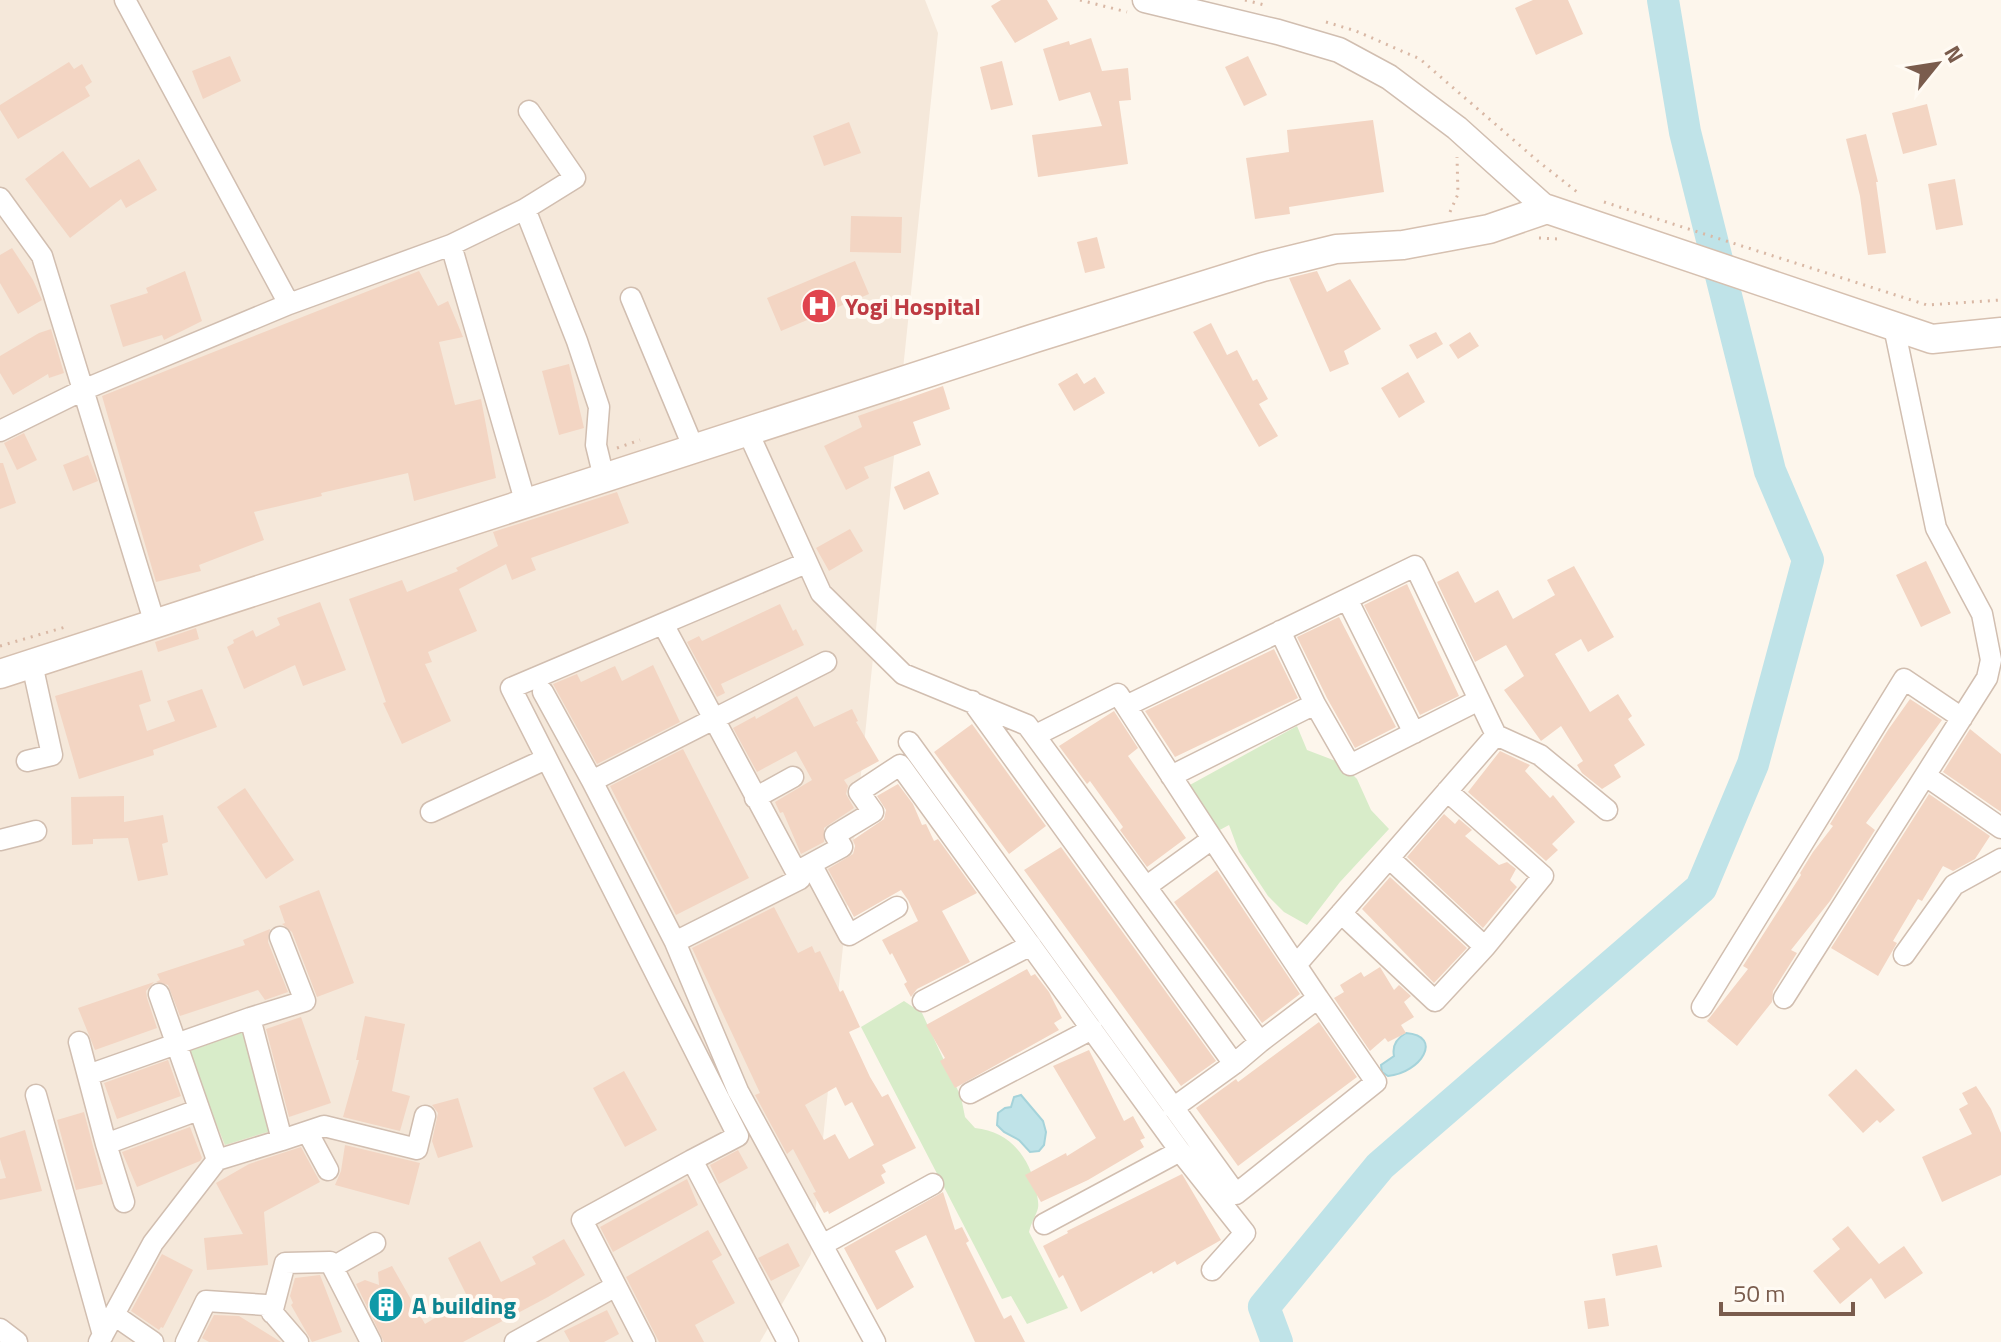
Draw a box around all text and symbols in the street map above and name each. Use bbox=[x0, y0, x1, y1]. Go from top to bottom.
north arrow bbox=[1897, 24, 1977, 104]
text: N bbox=[1936, 39, 1973, 69]
hospital icon: Yogi Hospital bbox=[800, 287, 838, 325]
place label: Yogi Hospital bbox=[845, 288, 981, 324]
scale bar bbox=[1721, 1266, 1853, 1316]
text: 50 m bbox=[1733, 1275, 1785, 1311]
building icon: A building bbox=[367, 1286, 405, 1324]
place label: A building bbox=[412, 1287, 516, 1323]

